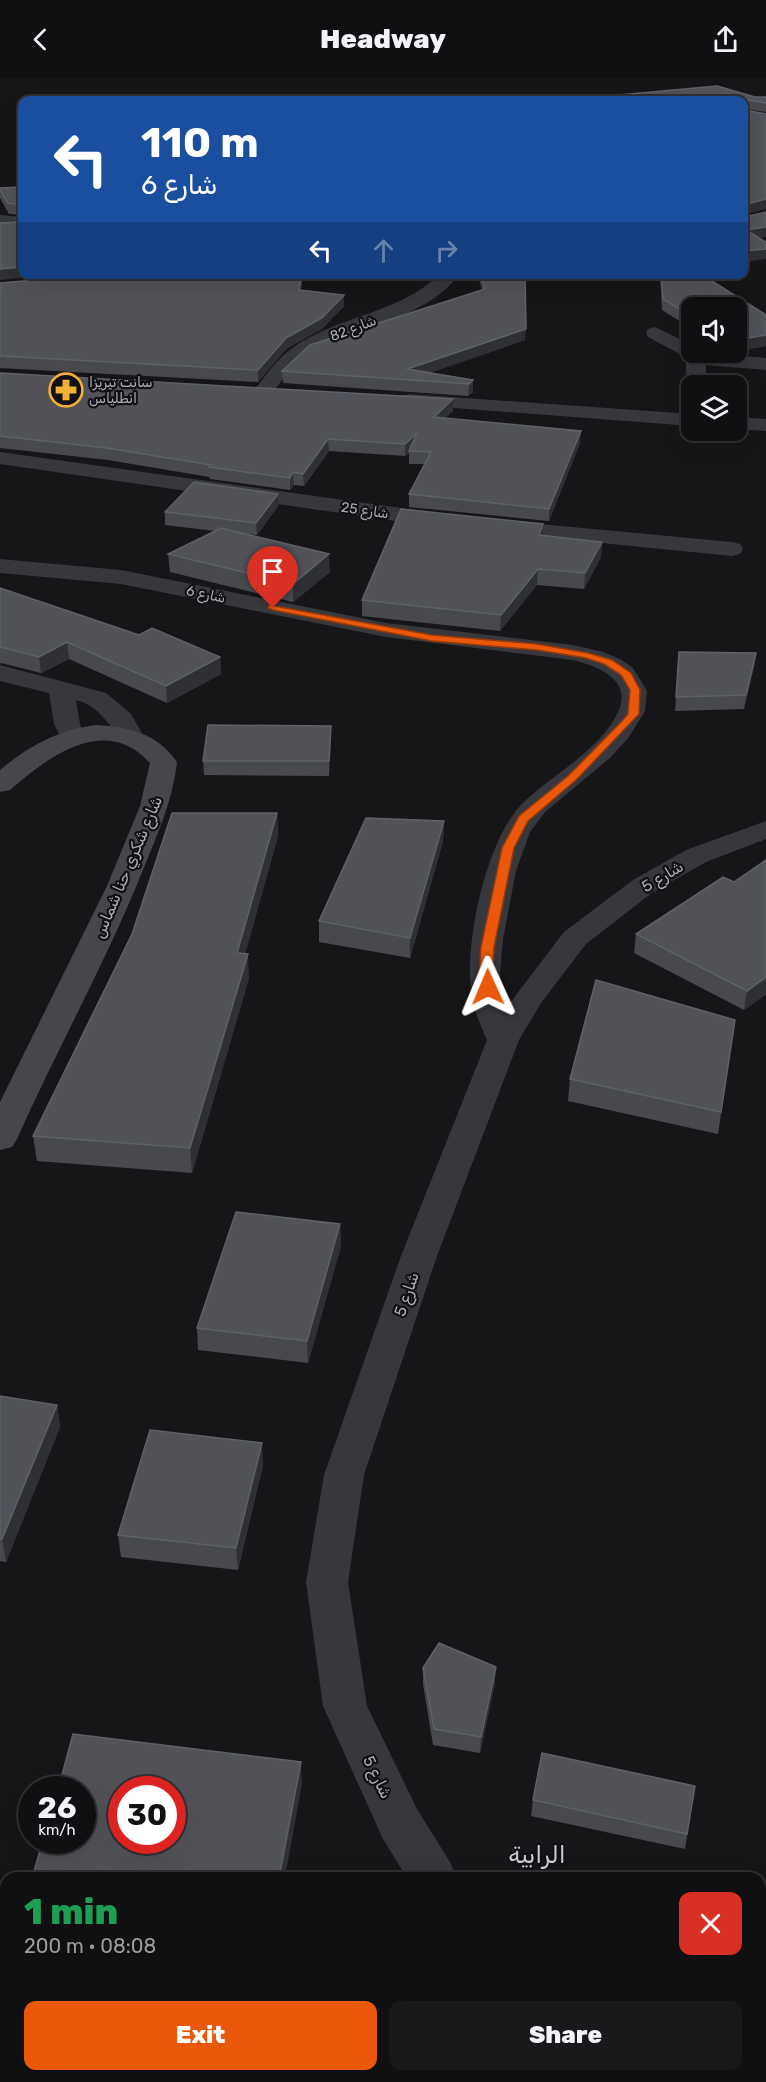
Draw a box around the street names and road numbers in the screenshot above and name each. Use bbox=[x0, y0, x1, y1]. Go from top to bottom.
street label: شارع 82 bbox=[328, 312, 380, 347]
street label: شارع 25 bbox=[340, 499, 390, 524]
street label: شارع 6 bbox=[184, 582, 227, 609]
street label: شارع شكري حنا شماس bbox=[89, 793, 168, 942]
street label: شارع 5 bbox=[638, 857, 688, 898]
street label: شارع 5 bbox=[390, 1270, 425, 1319]
street label: شارع 5 bbox=[357, 1753, 396, 1803]

